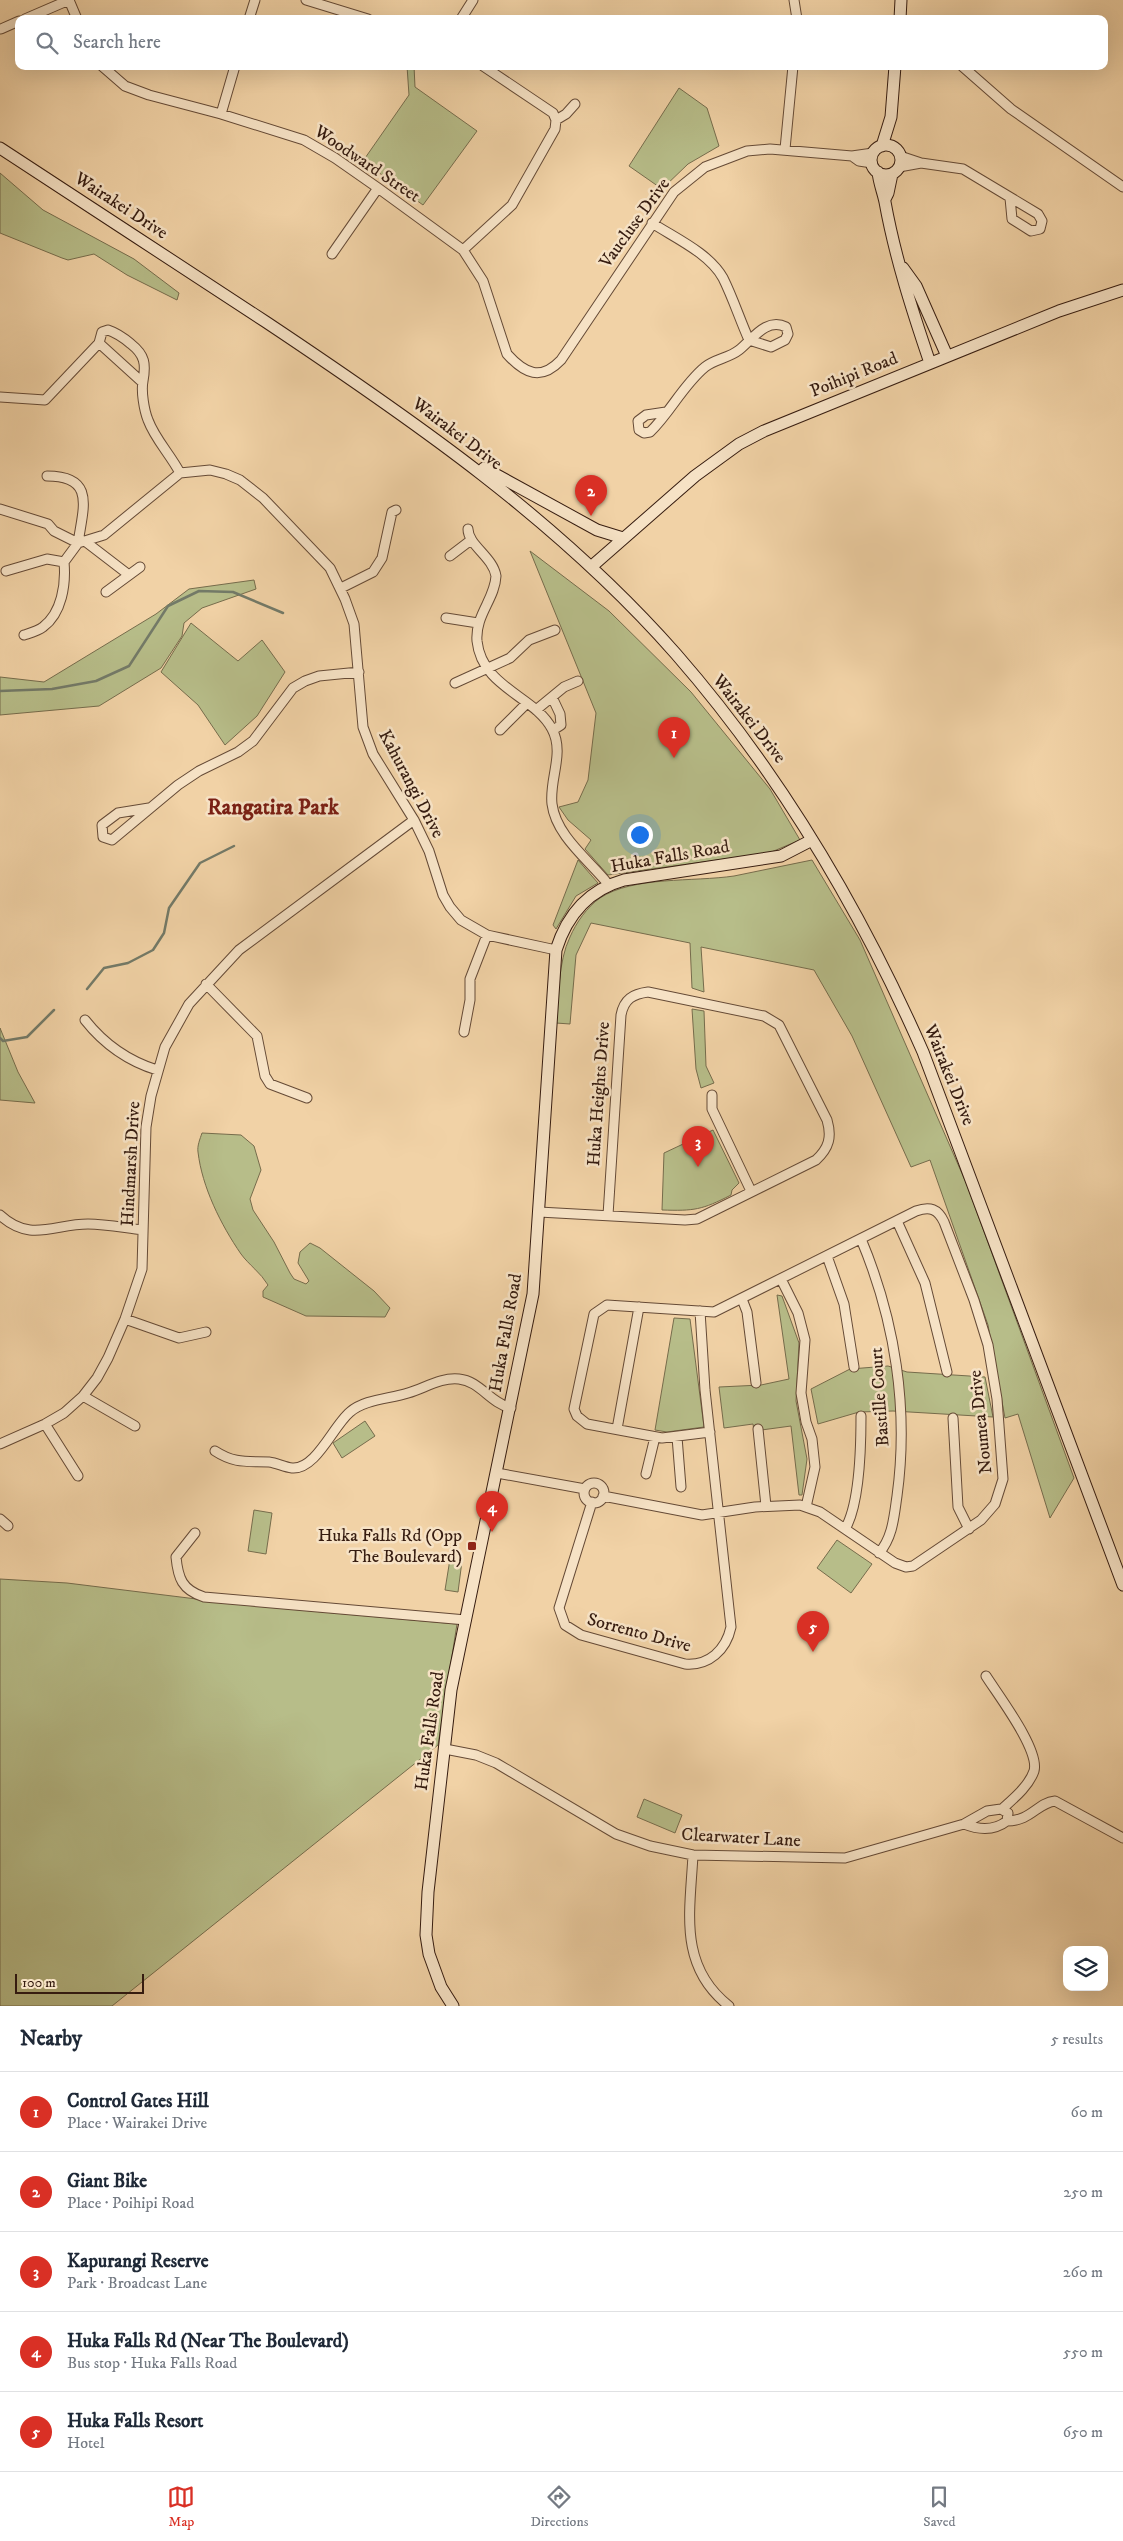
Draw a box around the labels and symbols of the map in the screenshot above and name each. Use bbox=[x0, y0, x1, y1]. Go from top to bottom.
street label: Woodward Street bbox=[309, 120, 424, 208]
street label: Wairakei Drive bbox=[69, 167, 172, 244]
street label: Vaucluse Drive bbox=[594, 174, 675, 273]
street label: Poihipi Road bbox=[807, 347, 901, 403]
street label: Wairakei Drive bbox=[407, 392, 506, 475]
pin: 2 bbox=[575, 475, 607, 516]
street label: Wairakei Drive bbox=[707, 669, 791, 768]
pin: 1 bbox=[658, 717, 690, 758]
street label: Kahurangi Drive bbox=[373, 726, 449, 842]
district label: Rangatira Park bbox=[207, 794, 340, 821]
your location bbox=[627, 822, 653, 848]
street label: Huka Falls Road bbox=[609, 836, 731, 878]
street label: Wairakei Drive bbox=[918, 1020, 979, 1129]
street label: Huka Heights Drive bbox=[583, 1021, 615, 1167]
street label: Hindmarsh Drive bbox=[117, 1101, 145, 1227]
pin: 3 bbox=[682, 1126, 714, 1167]
street label: Huka Falls Road bbox=[485, 1272, 527, 1394]
street label: Bastille Court bbox=[866, 1346, 894, 1447]
street label: Noumea Drive bbox=[965, 1369, 997, 1475]
pin: 4 bbox=[476, 1491, 508, 1532]
place label: Huka Falls Rd (Opp The Boulevard) bbox=[318, 1525, 462, 1568]
marker: Huka Falls Rd (Opp The Boulevard) bbox=[466, 1540, 478, 1552]
street label: Sorrento Drive bbox=[585, 1609, 693, 1657]
pin: 5 bbox=[797, 1611, 829, 1652]
street label: Huka Falls Road bbox=[411, 1670, 449, 1792]
street label: Clearwater Lane bbox=[681, 1824, 801, 1852]
scale bar bbox=[15, 1971, 144, 1994]

